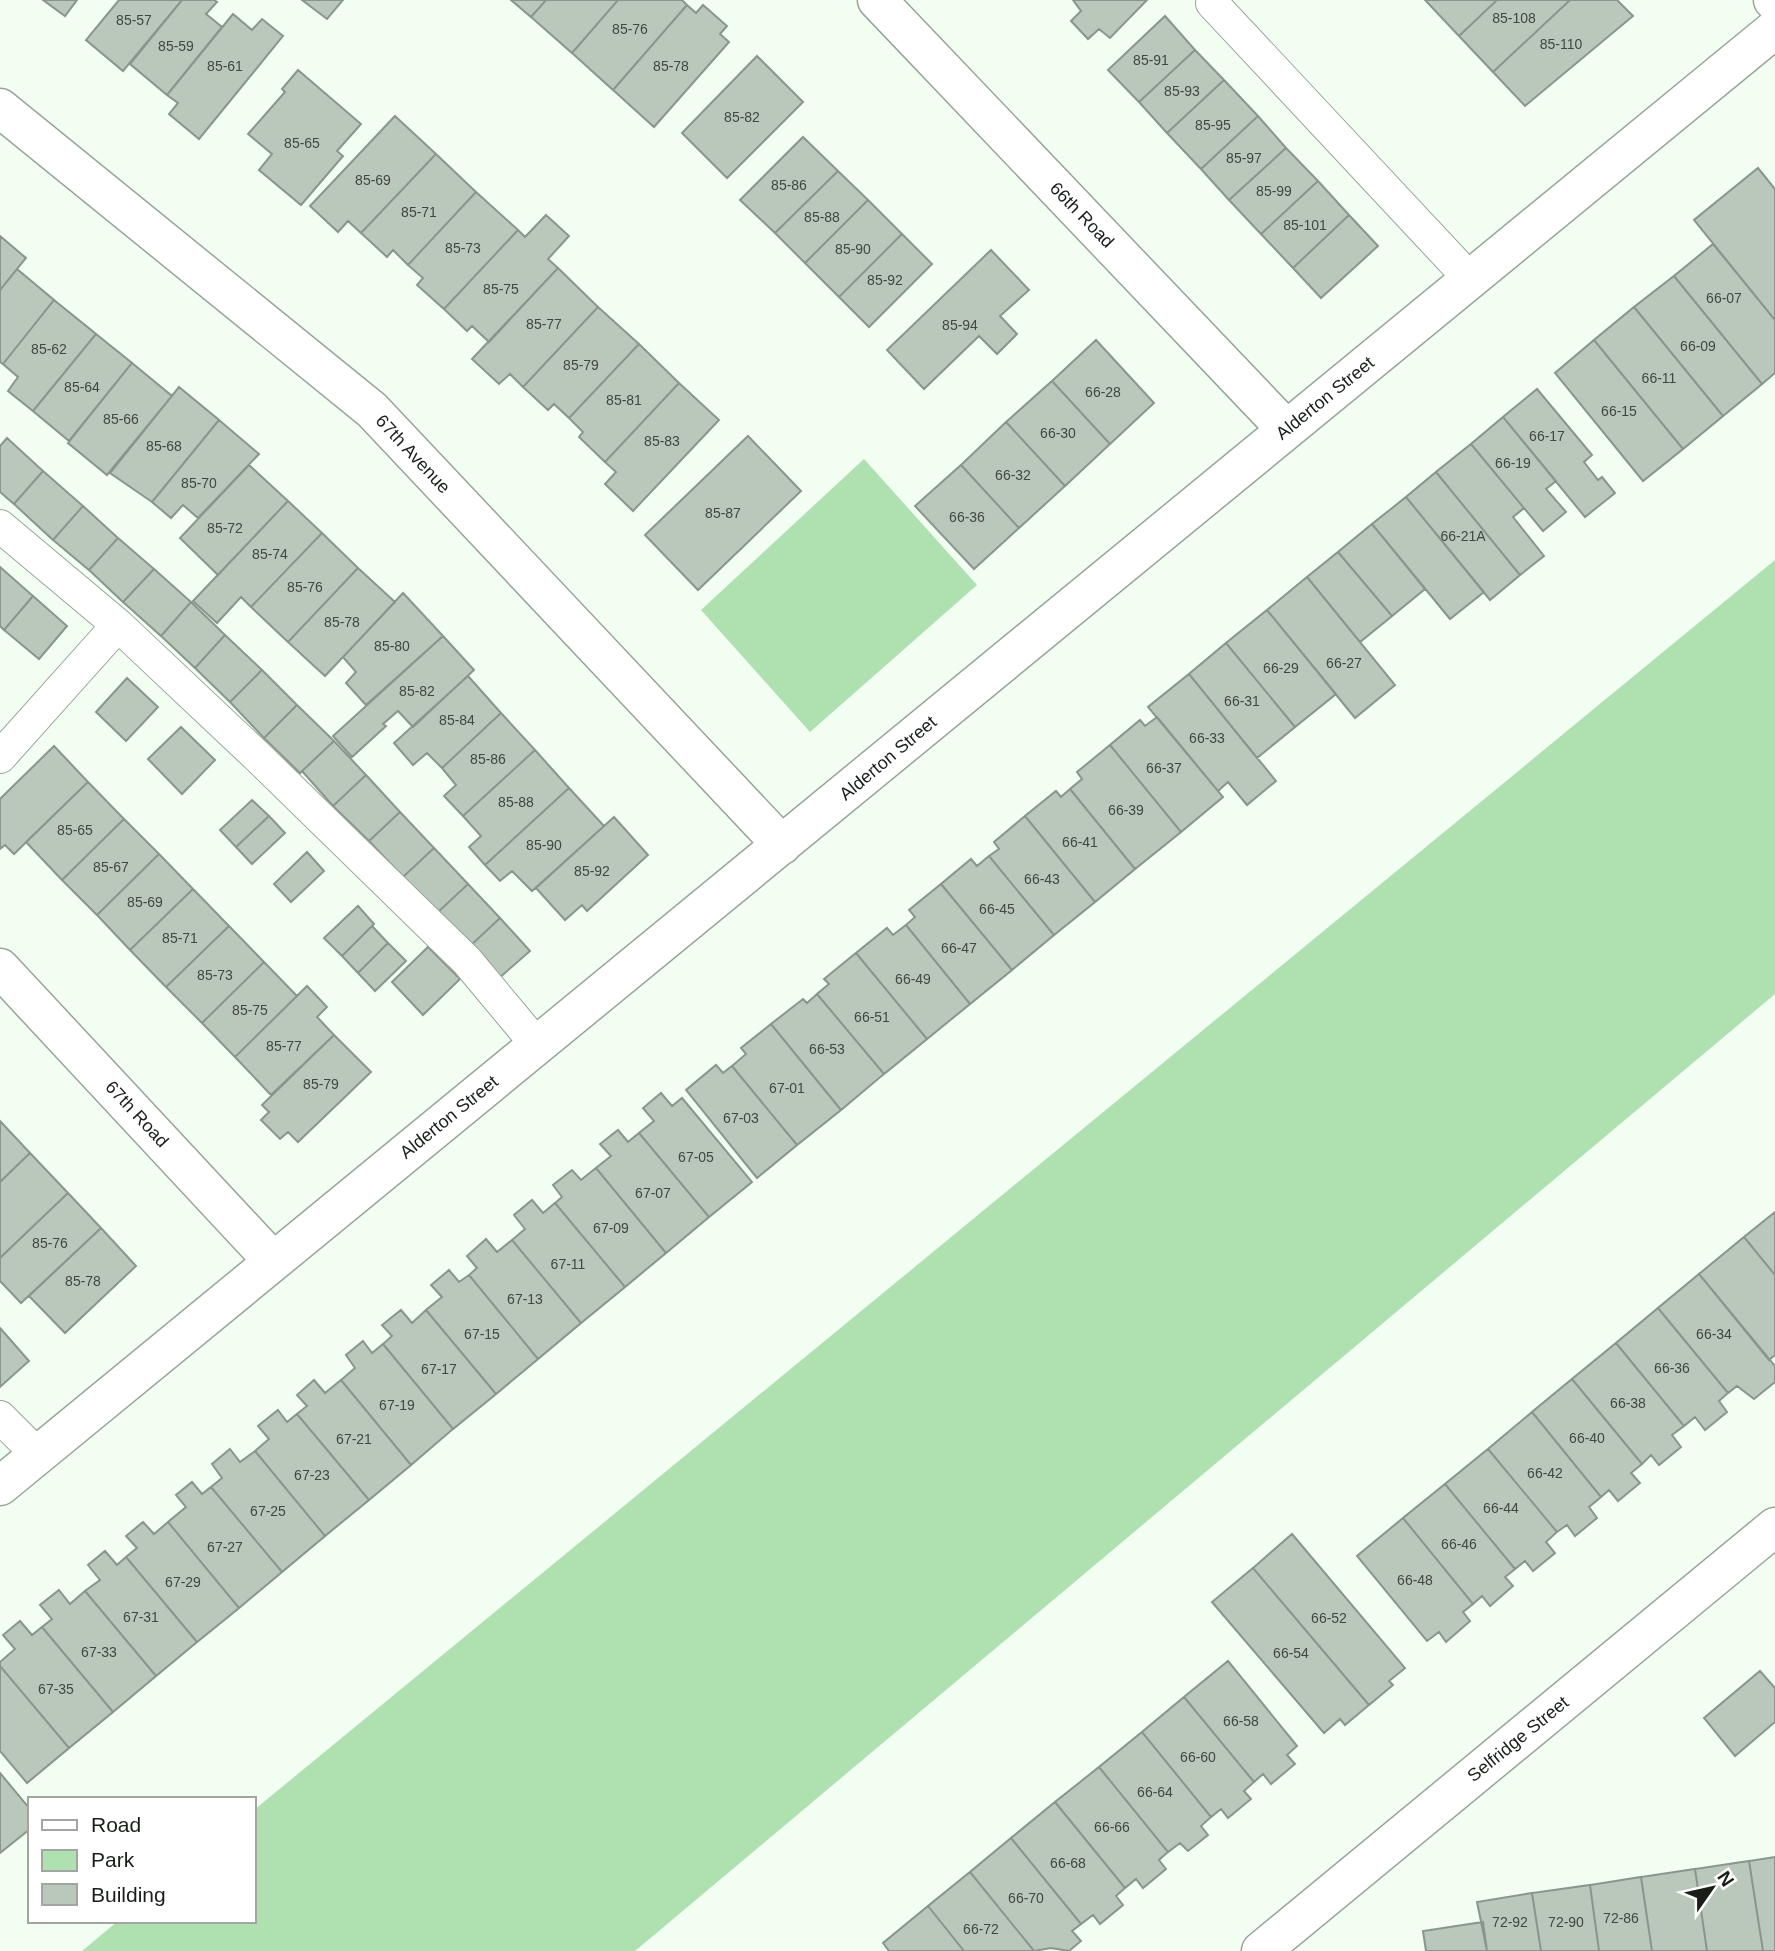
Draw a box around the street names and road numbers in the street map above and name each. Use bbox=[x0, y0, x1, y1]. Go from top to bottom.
street label: 66th Road bbox=[1046, 178, 1118, 252]
street label: Alderton Street bbox=[1272, 352, 1378, 444]
street label: 67th Avenue bbox=[372, 411, 454, 497]
street label: Alderton Street bbox=[836, 712, 940, 804]
street label: Alderton Street bbox=[396, 1071, 502, 1163]
street label: 67th Road bbox=[101, 1077, 173, 1151]
street label: Selfridge Street bbox=[1463, 1692, 1573, 1786]

